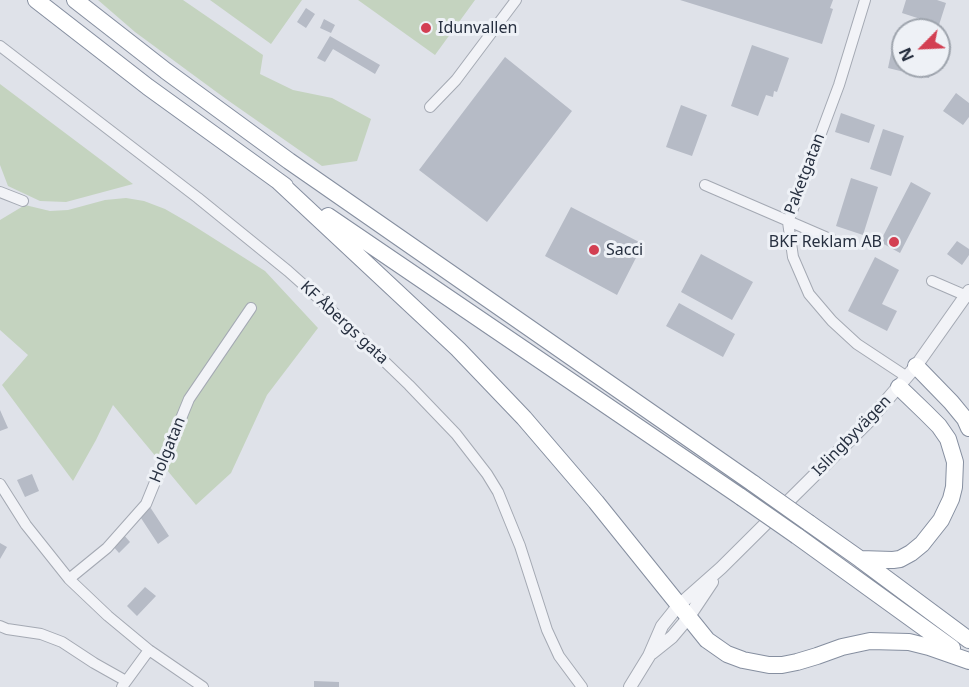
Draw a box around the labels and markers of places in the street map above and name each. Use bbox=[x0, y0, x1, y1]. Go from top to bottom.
place label: Idunvallen bbox=[438, 18, 517, 38]
marker: Idunvallen bbox=[419, 21, 433, 35]
place label: BKF Reklam AB bbox=[769, 232, 882, 252]
marker: BKF Reklam AB bbox=[887, 235, 901, 249]
place label: Sacci bbox=[606, 240, 643, 260]
marker: Sacci bbox=[587, 243, 601, 257]

